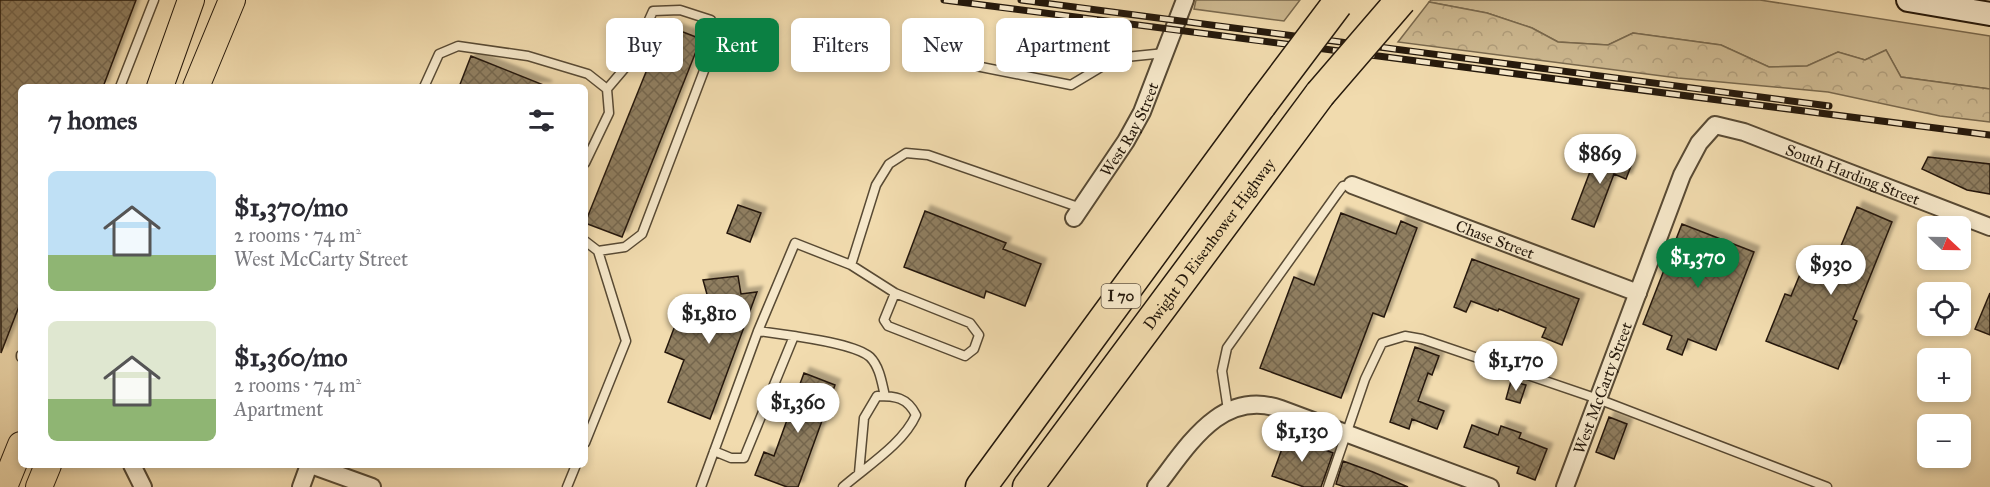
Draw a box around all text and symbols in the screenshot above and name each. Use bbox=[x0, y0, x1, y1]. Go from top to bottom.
chip: Buy bbox=[606, 18, 683, 72]
chip: Rent bbox=[695, 18, 779, 72]
chip: Filters bbox=[791, 18, 890, 72]
chip: New bbox=[902, 18, 984, 72]
chip: Apartment bbox=[996, 18, 1132, 72]
street label: West Ray Street bbox=[1096, 79, 1163, 180]
text: 7 homes bbox=[48, 104, 137, 136]
icon: filters bbox=[525, 104, 558, 137]
pin: $869 bbox=[1564, 134, 1636, 185]
street label: South Harding Street bbox=[1783, 140, 1923, 209]
text: $869 bbox=[1578, 141, 1622, 165]
street label: Dwight D Eisenhower Highway bbox=[1139, 154, 1279, 333]
text: $1,370/mo bbox=[234, 191, 348, 223]
icon: home bbox=[96, 195, 168, 267]
street label: Chase Street bbox=[1453, 216, 1537, 263]
north arrow bbox=[1917, 216, 1971, 270]
map controls bbox=[1917, 216, 1971, 468]
text: 2 rooms · 74 m² bbox=[234, 223, 361, 247]
pin: $1,370 bbox=[1649, 238, 1747, 289]
text: $1,370 bbox=[1670, 245, 1726, 269]
pin: $930 bbox=[1795, 245, 1867, 296]
text: West McCarty Street bbox=[234, 247, 408, 271]
text: $930 bbox=[1810, 252, 1852, 276]
button: locate bbox=[1917, 282, 1971, 336]
road number: I 70 bbox=[1102, 284, 1140, 308]
pin: $1,810 bbox=[660, 294, 758, 345]
text: $1,810 bbox=[681, 301, 737, 325]
street label: West McCarty Street bbox=[1569, 319, 1636, 457]
text: $1,360/mo bbox=[234, 341, 348, 373]
pin: $1,170 bbox=[1467, 341, 1565, 392]
icon: home bbox=[96, 345, 168, 417]
text: $1,170 bbox=[1488, 348, 1544, 372]
button: + bbox=[1917, 348, 1971, 402]
text: 2 rooms · 74 m² bbox=[234, 373, 361, 397]
pin: $1,360 bbox=[749, 383, 847, 434]
text: $1,360 bbox=[771, 390, 825, 414]
text: Apartment bbox=[234, 397, 323, 421]
pin: $1,130 bbox=[1253, 412, 1351, 463]
button: − bbox=[1917, 414, 1971, 468]
text: $1,130 bbox=[1276, 419, 1328, 443]

